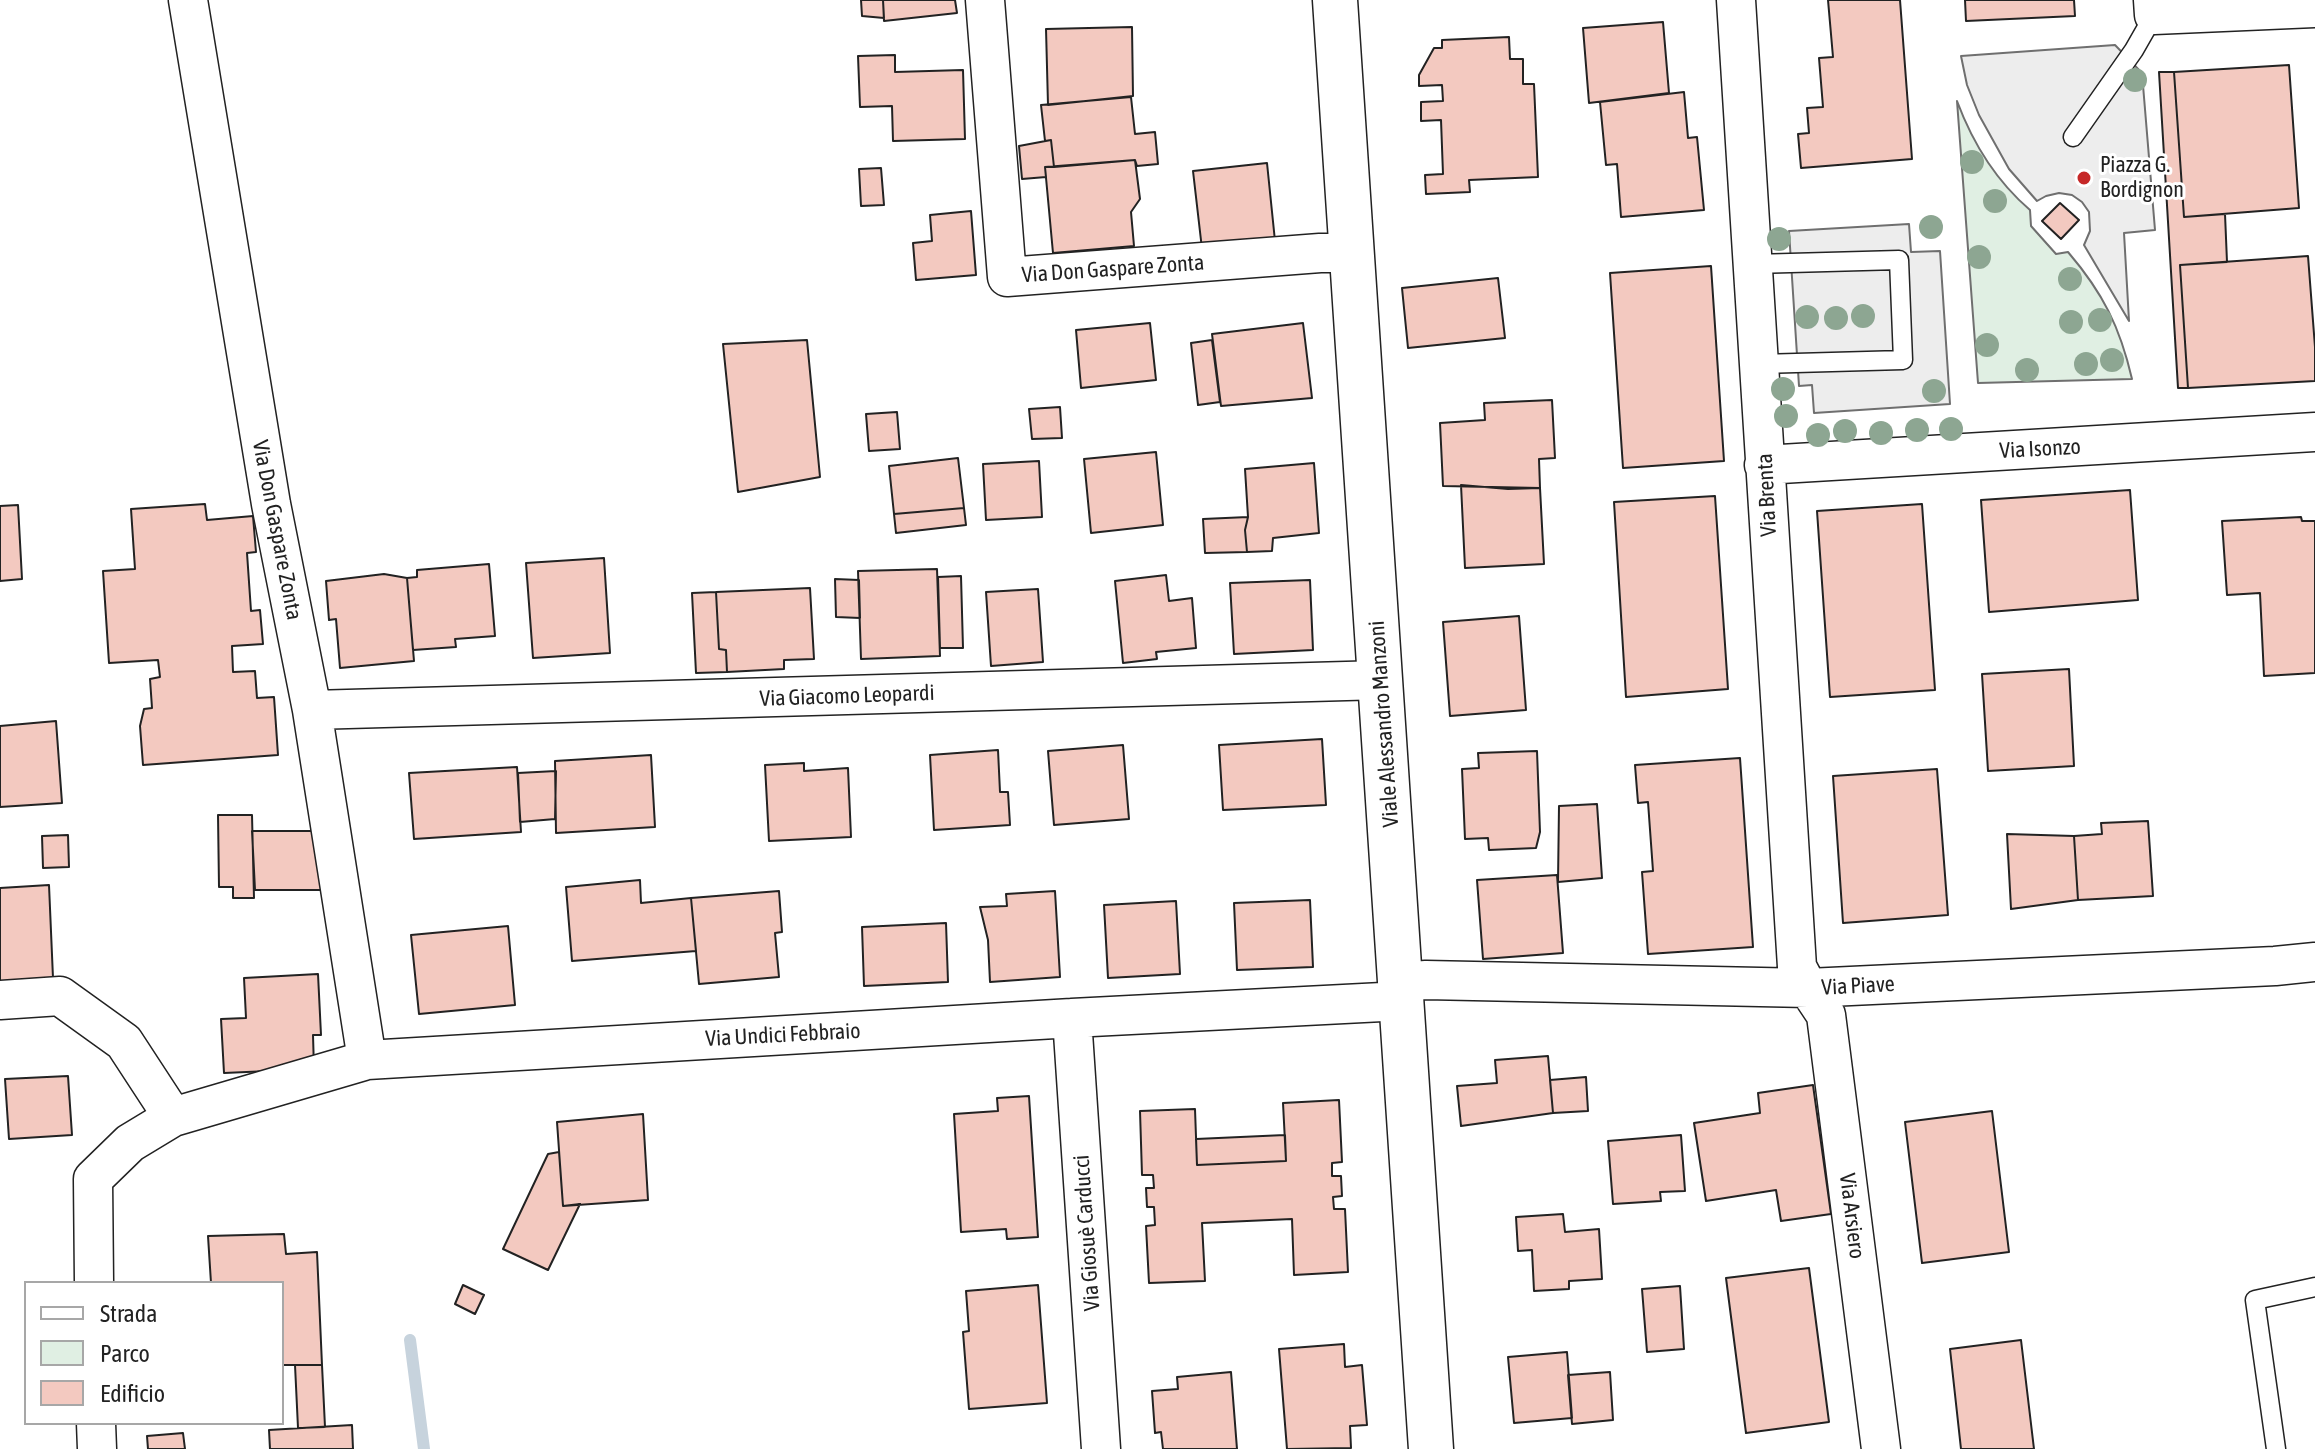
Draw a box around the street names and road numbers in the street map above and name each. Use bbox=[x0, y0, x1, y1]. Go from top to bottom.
street label: Via Don Gaspare Zonta bbox=[1021, 249, 1205, 289]
street label: Via Isonzo bbox=[1999, 434, 2081, 464]
street label: Via Don Gaspare Zonta bbox=[247, 438, 307, 622]
street label: Via Brenta bbox=[1752, 453, 1782, 537]
street label: Viale Alessandro Manzoni bbox=[1364, 620, 1404, 828]
street label: Via Giacomo Leopardi bbox=[759, 680, 935, 712]
street label: Via Piave bbox=[1821, 971, 1895, 1001]
street label: Via Undici Febbraio bbox=[705, 1018, 861, 1052]
street label: Via Giosuè Carducci bbox=[1068, 1154, 1106, 1312]
street label: Via Arsiero bbox=[1834, 1172, 1870, 1260]

